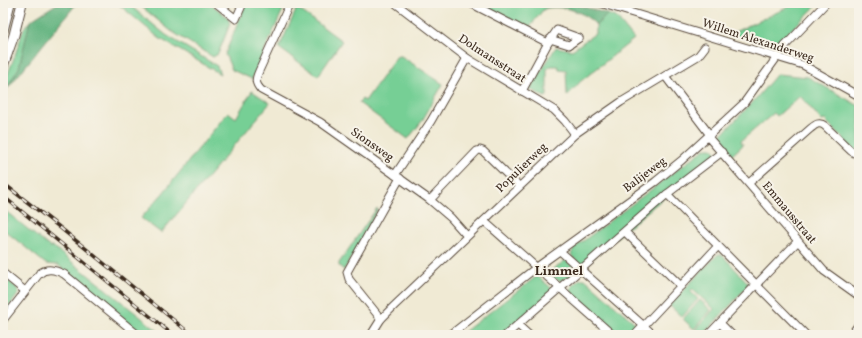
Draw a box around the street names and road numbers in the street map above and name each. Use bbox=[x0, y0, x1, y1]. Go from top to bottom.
street label: Willem Alexanderweg bbox=[700, 15, 816, 67]
street label: Dolmansstraat bbox=[455, 31, 529, 87]
street label: Sionsweg bbox=[347, 124, 397, 166]
street label: Populierweg bbox=[493, 139, 551, 197]
street label: Balijeweg bbox=[620, 153, 670, 197]
street label: Emmausstraat bbox=[758, 178, 820, 248]

